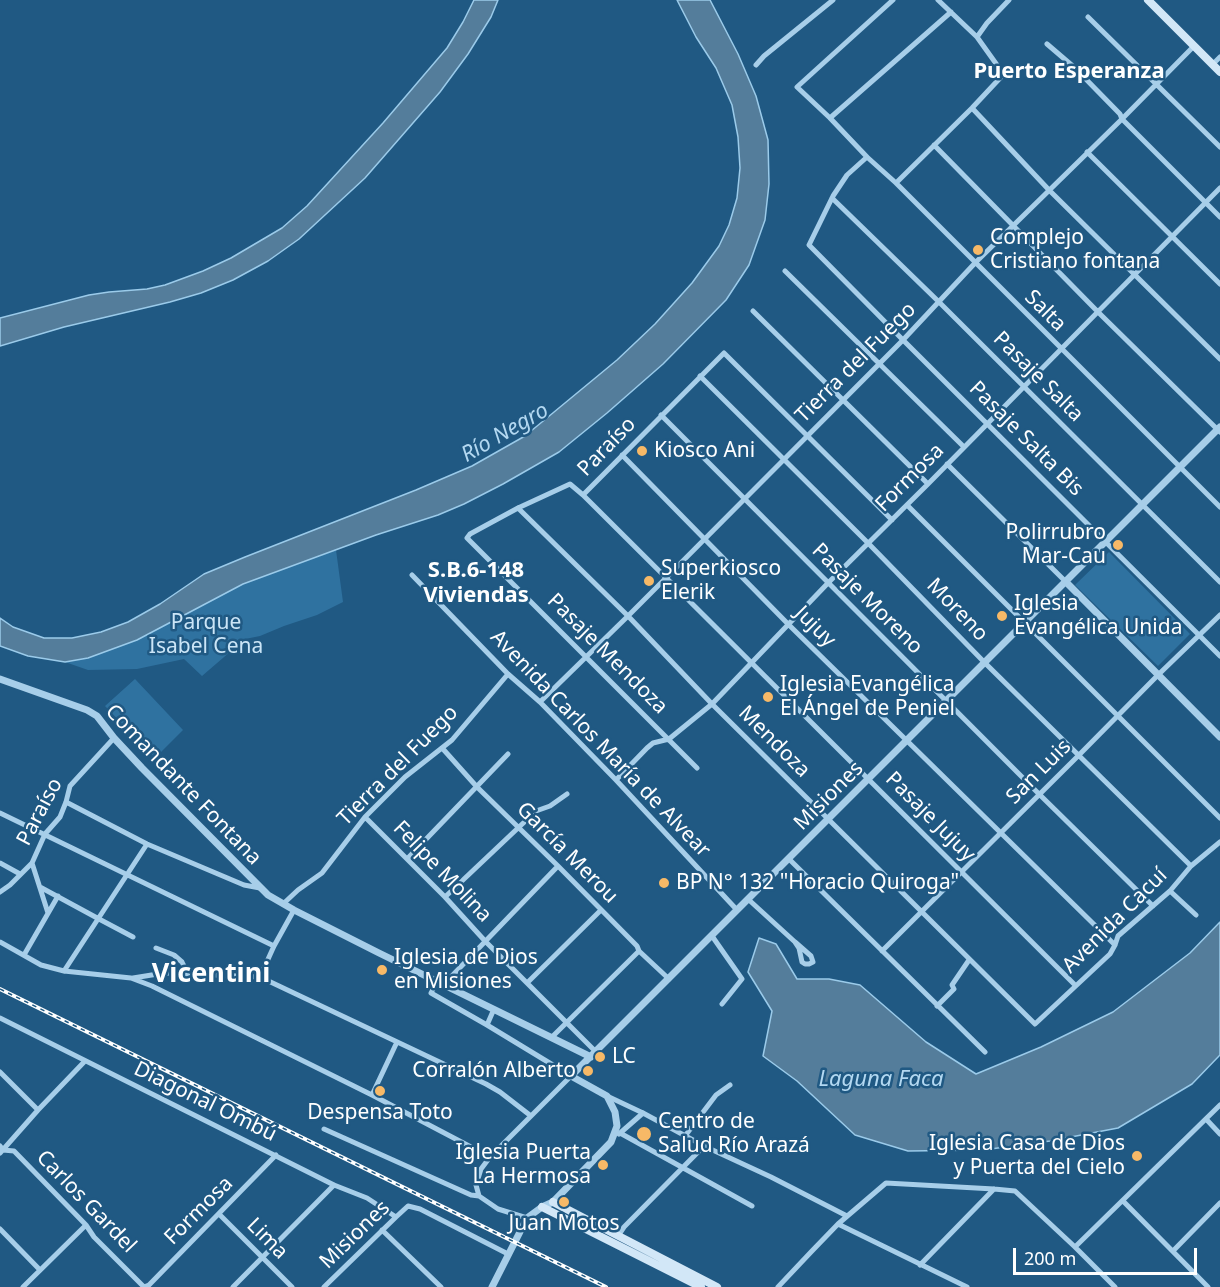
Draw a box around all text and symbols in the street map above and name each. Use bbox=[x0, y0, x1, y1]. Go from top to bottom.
district label: Puerto Esperanza bbox=[973, 59, 1165, 85]
place label: Complejo Cristiano fontana bbox=[990, 225, 1160, 275]
marker: Complejo Cristiano fontana bbox=[971, 243, 985, 257]
street label: Salta bbox=[1019, 285, 1071, 337]
street label: Tierra del Fuego bbox=[790, 297, 922, 429]
street label: Pasaje Salta bbox=[988, 327, 1088, 427]
street label: Pasaje Salta Bis bbox=[963, 376, 1089, 502]
water label: Río Negro bbox=[457, 397, 553, 469]
street label: Paraíso bbox=[573, 412, 641, 482]
place label: Kiosco Ani bbox=[654, 438, 755, 464]
street label: Formosa bbox=[871, 439, 949, 517]
marker: Kiosco Ani bbox=[635, 444, 649, 458]
place label: Polirrubro Mar-Cau bbox=[1006, 520, 1106, 570]
street label: Pasaje Moreno bbox=[806, 538, 928, 660]
marker: Polirrubro Mar-Cau bbox=[1111, 538, 1125, 552]
place label: Superkiosco Elerik bbox=[661, 556, 781, 606]
district label: S.B.6-148 Viviendas bbox=[423, 558, 529, 610]
street label: Moreno bbox=[921, 573, 993, 647]
marker: Superkiosco Elerik bbox=[642, 574, 656, 588]
street label: Pasaje Mendoza bbox=[542, 589, 672, 719]
place label: Iglesia Evangélica Unida bbox=[1014, 591, 1182, 641]
street label: Jujuy bbox=[789, 601, 841, 653]
marker: Iglesia Evangélica Unida bbox=[995, 609, 1009, 623]
park label: Parque Isabel Cena bbox=[149, 610, 263, 660]
street label: Avenida Carlos María de Alvear bbox=[485, 625, 715, 863]
place label: Iglesia Evangélica El Ángel de Peniel bbox=[780, 672, 955, 722]
marker: Iglesia Evangélica El Ángel de Peniel bbox=[761, 690, 775, 704]
street label: Comandante Fontana bbox=[100, 699, 266, 871]
street label: Tierra del Fuego bbox=[332, 700, 464, 832]
street label: Mendoza bbox=[733, 701, 815, 783]
street label: San Luis bbox=[1001, 734, 1077, 810]
street label: Misiones bbox=[789, 756, 869, 836]
street label: Pasaje Jujuy bbox=[880, 767, 980, 867]
street label: Paraíso bbox=[12, 774, 68, 850]
street label: García Merou bbox=[511, 797, 623, 909]
street label: Felipe Molina bbox=[387, 816, 497, 928]
street label: Avenida Cacuí bbox=[1057, 863, 1173, 979]
place label: BP N° 132 "Horacio Quiroga" bbox=[676, 870, 959, 896]
marker: BP N° 132 "Horacio Quiroga" bbox=[657, 876, 671, 890]
place label: Iglesia de Dios en Misiones bbox=[394, 945, 538, 995]
district label: Vicentini bbox=[152, 958, 270, 990]
marker: Iglesia de Dios en Misiones bbox=[375, 963, 389, 977]
place label: LC bbox=[612, 1044, 636, 1070]
marker: LC bbox=[593, 1050, 607, 1064]
street label: Diagonal Ombú bbox=[129, 1057, 281, 1147]
place label: Corralón Alberto bbox=[412, 1058, 576, 1084]
marker: Corralón Alberto bbox=[581, 1064, 595, 1078]
water label: Laguna Faca bbox=[819, 1067, 943, 1093]
marker: Despensa Toto bbox=[373, 1084, 387, 1098]
place label: Despensa Toto bbox=[307, 1100, 453, 1126]
place label: Centro de Salud Río Arazá bbox=[658, 1109, 810, 1159]
marker: Centro de Salud Río Arazá bbox=[635, 1125, 653, 1143]
place label: Iglesia Casa de Dios y Puerta del Cielo bbox=[929, 1131, 1125, 1181]
place label: Iglesia Puerta La Hermosa bbox=[455, 1140, 591, 1190]
street label: Carlos Gardel bbox=[31, 1145, 141, 1259]
marker: Iglesia Casa de Dios y Puerta del Cielo bbox=[1130, 1149, 1144, 1163]
marker: Iglesia Puerta La Hermosa bbox=[596, 1158, 610, 1172]
street label: Formosa bbox=[160, 1172, 238, 1250]
marker: Juan Motos bbox=[557, 1195, 571, 1209]
street label: Misiones bbox=[315, 1196, 395, 1274]
place label: Juan Motos bbox=[508, 1211, 620, 1237]
street label: Lima bbox=[241, 1213, 293, 1265]
scale bar bbox=[1016, 1236, 1200, 1274]
text: 200 m bbox=[1024, 1246, 1076, 1270]

